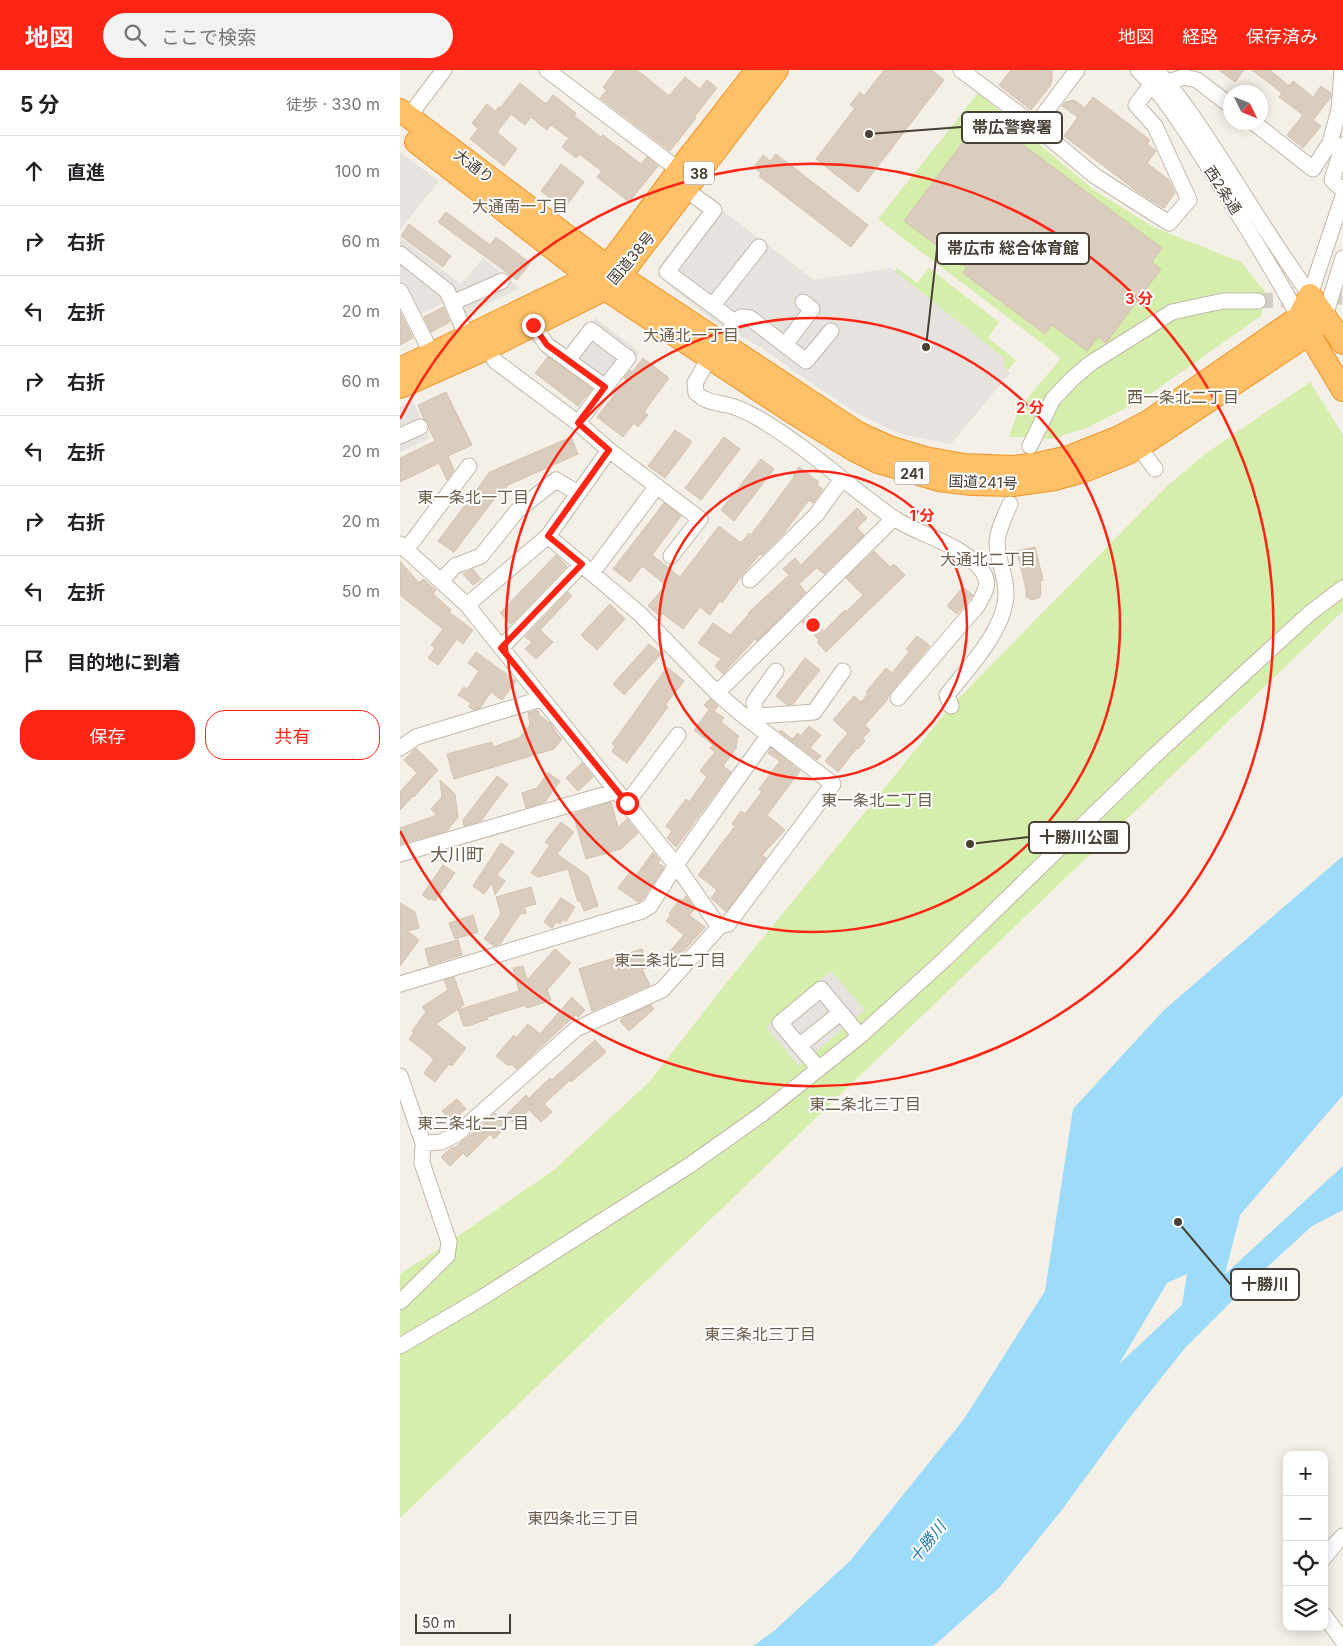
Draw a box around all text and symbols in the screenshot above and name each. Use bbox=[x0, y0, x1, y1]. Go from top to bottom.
search box bbox=[103, 13, 453, 58]
icon: search bbox=[121, 21, 149, 49]
text: 地図 bbox=[25, 23, 73, 52]
text: ここで検索 bbox=[161, 26, 256, 49]
text: 地図 bbox=[1118, 26, 1154, 47]
text: 経路 bbox=[1182, 26, 1218, 47]
text: 保存済み bbox=[1246, 26, 1318, 47]
north arrow bbox=[1223, 85, 1268, 130]
text: 5 分 bbox=[20, 92, 59, 117]
text: 徒歩 · 330 m bbox=[286, 94, 380, 114]
callout: 帯広警察署 bbox=[962, 112, 1062, 143]
text: 帯広警察署 bbox=[972, 117, 1052, 137]
street label: 大通り bbox=[450, 145, 498, 187]
icon: ahead bbox=[20, 157, 48, 185]
text: 直進 bbox=[67, 161, 105, 184]
text: 100 m bbox=[335, 161, 380, 181]
road number: 38 bbox=[684, 162, 714, 185]
street label: 西2条通 bbox=[1200, 162, 1246, 218]
district label: 大通南一丁目 bbox=[472, 196, 568, 216]
icon: right bbox=[20, 227, 48, 255]
street label: 国道38号 bbox=[603, 228, 659, 288]
text: 右折 bbox=[67, 231, 105, 254]
text: 60 m bbox=[341, 231, 380, 251]
callout: 帯広市 総合体育館 bbox=[937, 233, 1089, 264]
text: 帯広市 総合体育館 bbox=[947, 238, 1079, 258]
text: 3 分 bbox=[1125, 289, 1153, 308]
icon: left bbox=[20, 297, 48, 325]
text: 左折 bbox=[67, 301, 105, 324]
text: 20 m bbox=[342, 301, 380, 321]
route end bbox=[522, 314, 545, 337]
district label: 大通北一丁目 bbox=[643, 325, 739, 345]
icon: right bbox=[20, 367, 48, 395]
text: 右折 bbox=[67, 371, 105, 394]
text: 60 m bbox=[341, 371, 380, 391]
district label: 西一条北二丁目 bbox=[1127, 387, 1239, 407]
text: 2 分 bbox=[1016, 398, 1044, 417]
icon: left bbox=[20, 437, 48, 465]
text: 左折 bbox=[67, 441, 105, 464]
text: 20 m bbox=[342, 441, 380, 461]
road number: 241 bbox=[894, 462, 930, 484]
street label: 国道241号 bbox=[948, 471, 1018, 493]
district label: 東一条北一丁目 bbox=[417, 487, 529, 507]
text: 1 分 bbox=[909, 506, 935, 525]
icon: right bbox=[20, 507, 48, 535]
text: 右折 bbox=[67, 511, 105, 534]
text: 20 m bbox=[342, 511, 380, 531]
district label: 大通北二丁目 bbox=[940, 549, 1036, 569]
icon: left bbox=[20, 577, 48, 605]
text: 左折 bbox=[67, 581, 105, 604]
text: 50 m bbox=[342, 581, 380, 601]
centre of rings bbox=[804, 616, 822, 634]
icon: arrive bbox=[20, 647, 48, 675]
text: 目的地に到着 bbox=[67, 651, 181, 674]
button: 保存 bbox=[20, 710, 195, 760]
button: 共有 bbox=[205, 710, 380, 760]
district label: 東一条北二丁目 bbox=[821, 790, 933, 810]
route start bbox=[616, 792, 639, 815]
callout: 十勝川公園 bbox=[1029, 822, 1129, 853]
text: 十勝川公園 bbox=[1039, 827, 1119, 847]
district label: 大川町 bbox=[430, 844, 484, 865]
district label: 東二条北二丁目 bbox=[614, 950, 726, 970]
district label: 東二条北三丁目 bbox=[809, 1094, 921, 1114]
district label: 東三条北二丁目 bbox=[417, 1113, 529, 1133]
callout: 十勝川 bbox=[1231, 1269, 1299, 1300]
text: 十勝川 bbox=[1241, 1274, 1289, 1294]
district label: 東三条北三丁目 bbox=[704, 1324, 816, 1344]
map controls bbox=[1283, 1451, 1328, 1631]
button: + bbox=[1283, 1451, 1328, 1496]
button: − bbox=[1283, 1496, 1328, 1541]
district label: 東四条北三丁目 bbox=[527, 1508, 639, 1528]
water label: 十勝川 bbox=[904, 1515, 951, 1567]
button: locate bbox=[1283, 1541, 1328, 1586]
button: layers bbox=[1283, 1586, 1328, 1631]
scale bar bbox=[415, 1611, 511, 1634]
text: 50 m bbox=[422, 1614, 456, 1631]

